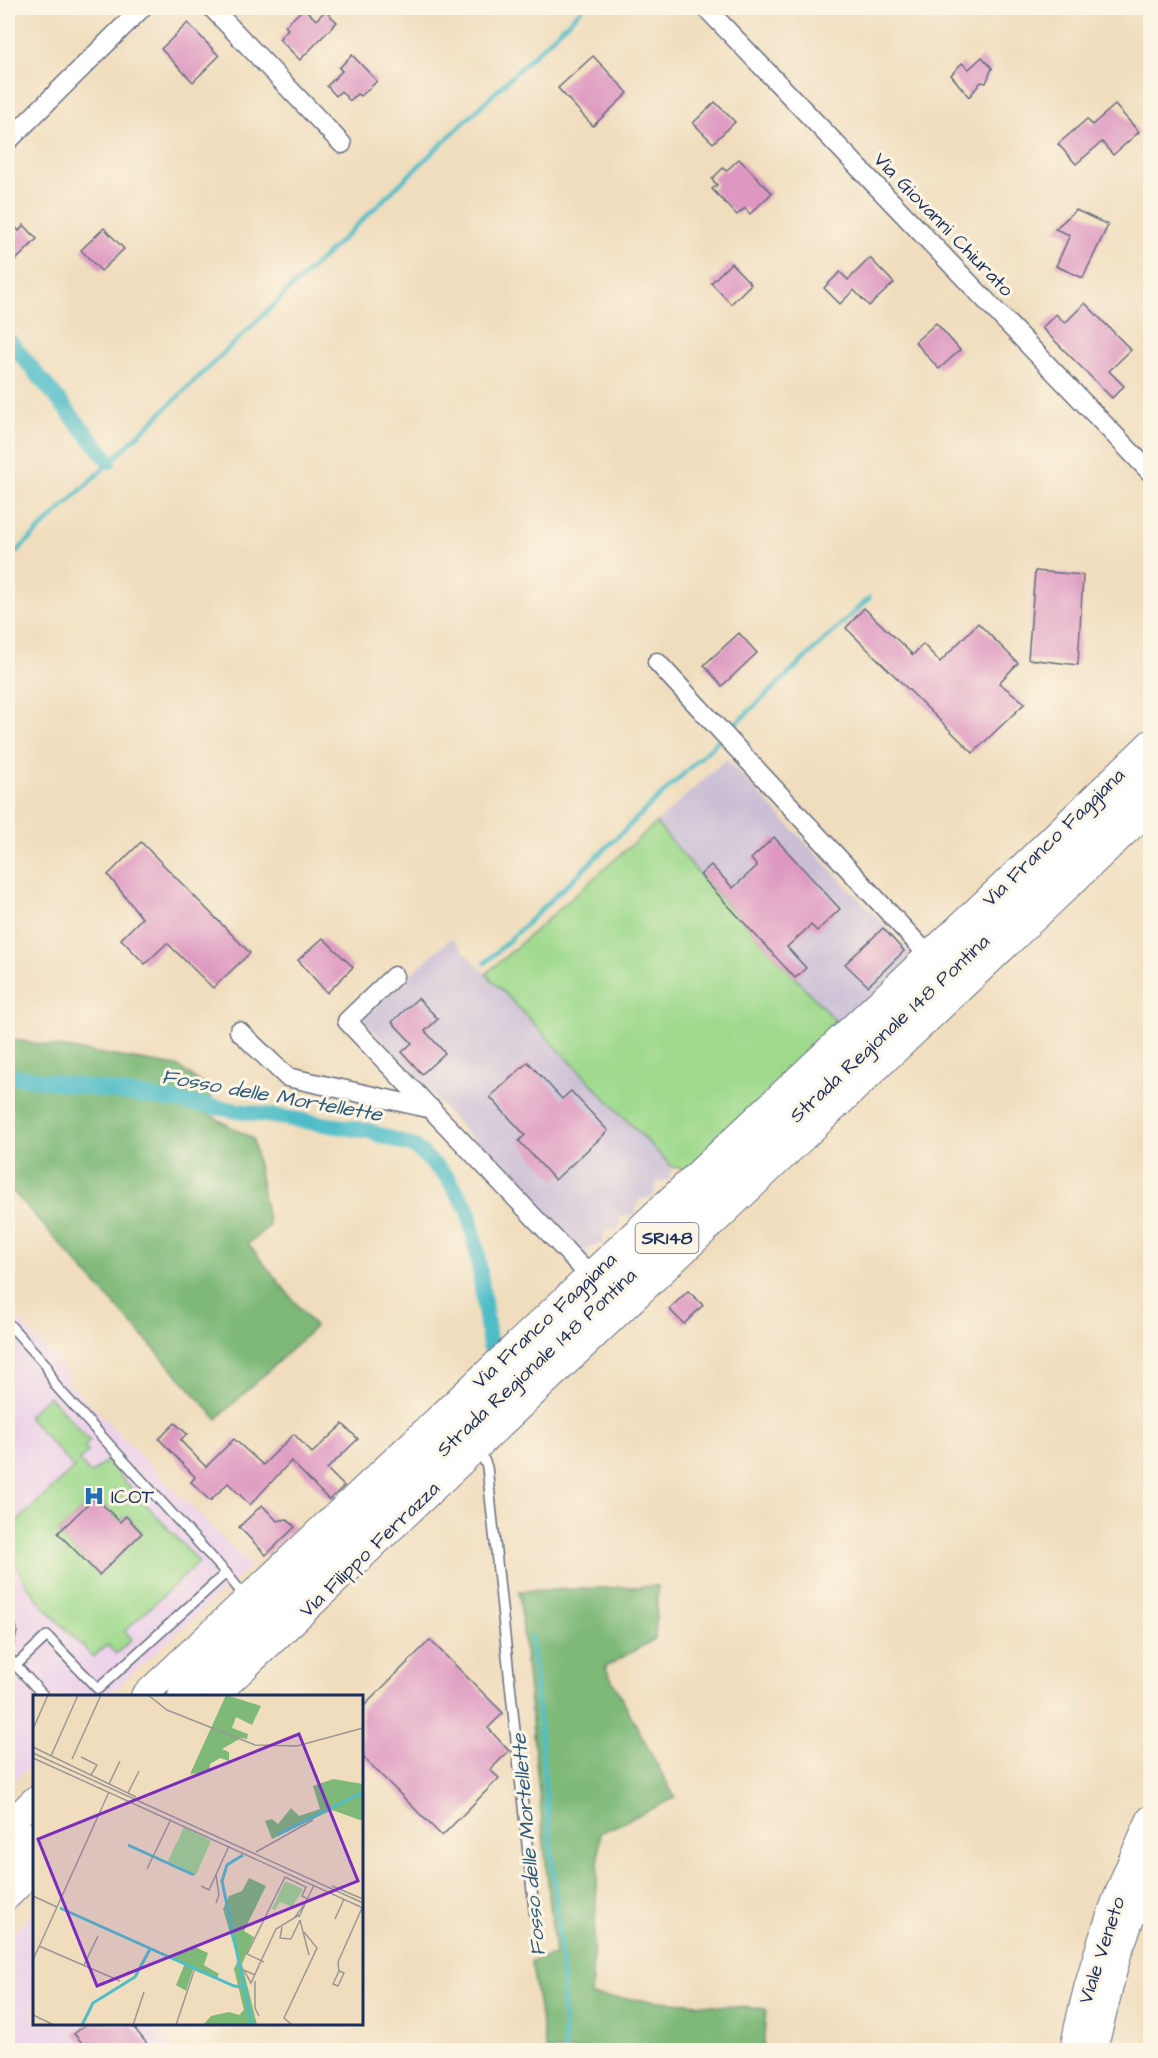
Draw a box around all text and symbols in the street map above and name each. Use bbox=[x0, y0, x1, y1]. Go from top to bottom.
street label: Via Giovanni Chiurato bbox=[867, 146, 1020, 303]
street label: Via Franco Faggiana bbox=[976, 762, 1132, 914]
street label: Strada Regionale 148 Pontina bbox=[783, 928, 997, 1130]
water label: Fosso delle Mortellette bbox=[160, 1062, 386, 1129]
road number: SR148 bbox=[636, 1223, 698, 1253]
street label: Via Franco Faggiana bbox=[466, 1246, 624, 1396]
street label: Strada Regionale 148 Pontina bbox=[430, 1262, 644, 1464]
street label: Via Filippo Ferrazza bbox=[293, 1475, 446, 1624]
place label: ICOT bbox=[111, 1483, 155, 1511]
hospital icon: ICOT bbox=[82, 1484, 106, 1508]
inset map bbox=[33, 1695, 363, 2025]
water label: Fosso delle Mortellette bbox=[504, 1731, 553, 1957]
street label: Viale Veneto bbox=[1071, 1893, 1132, 2008]

